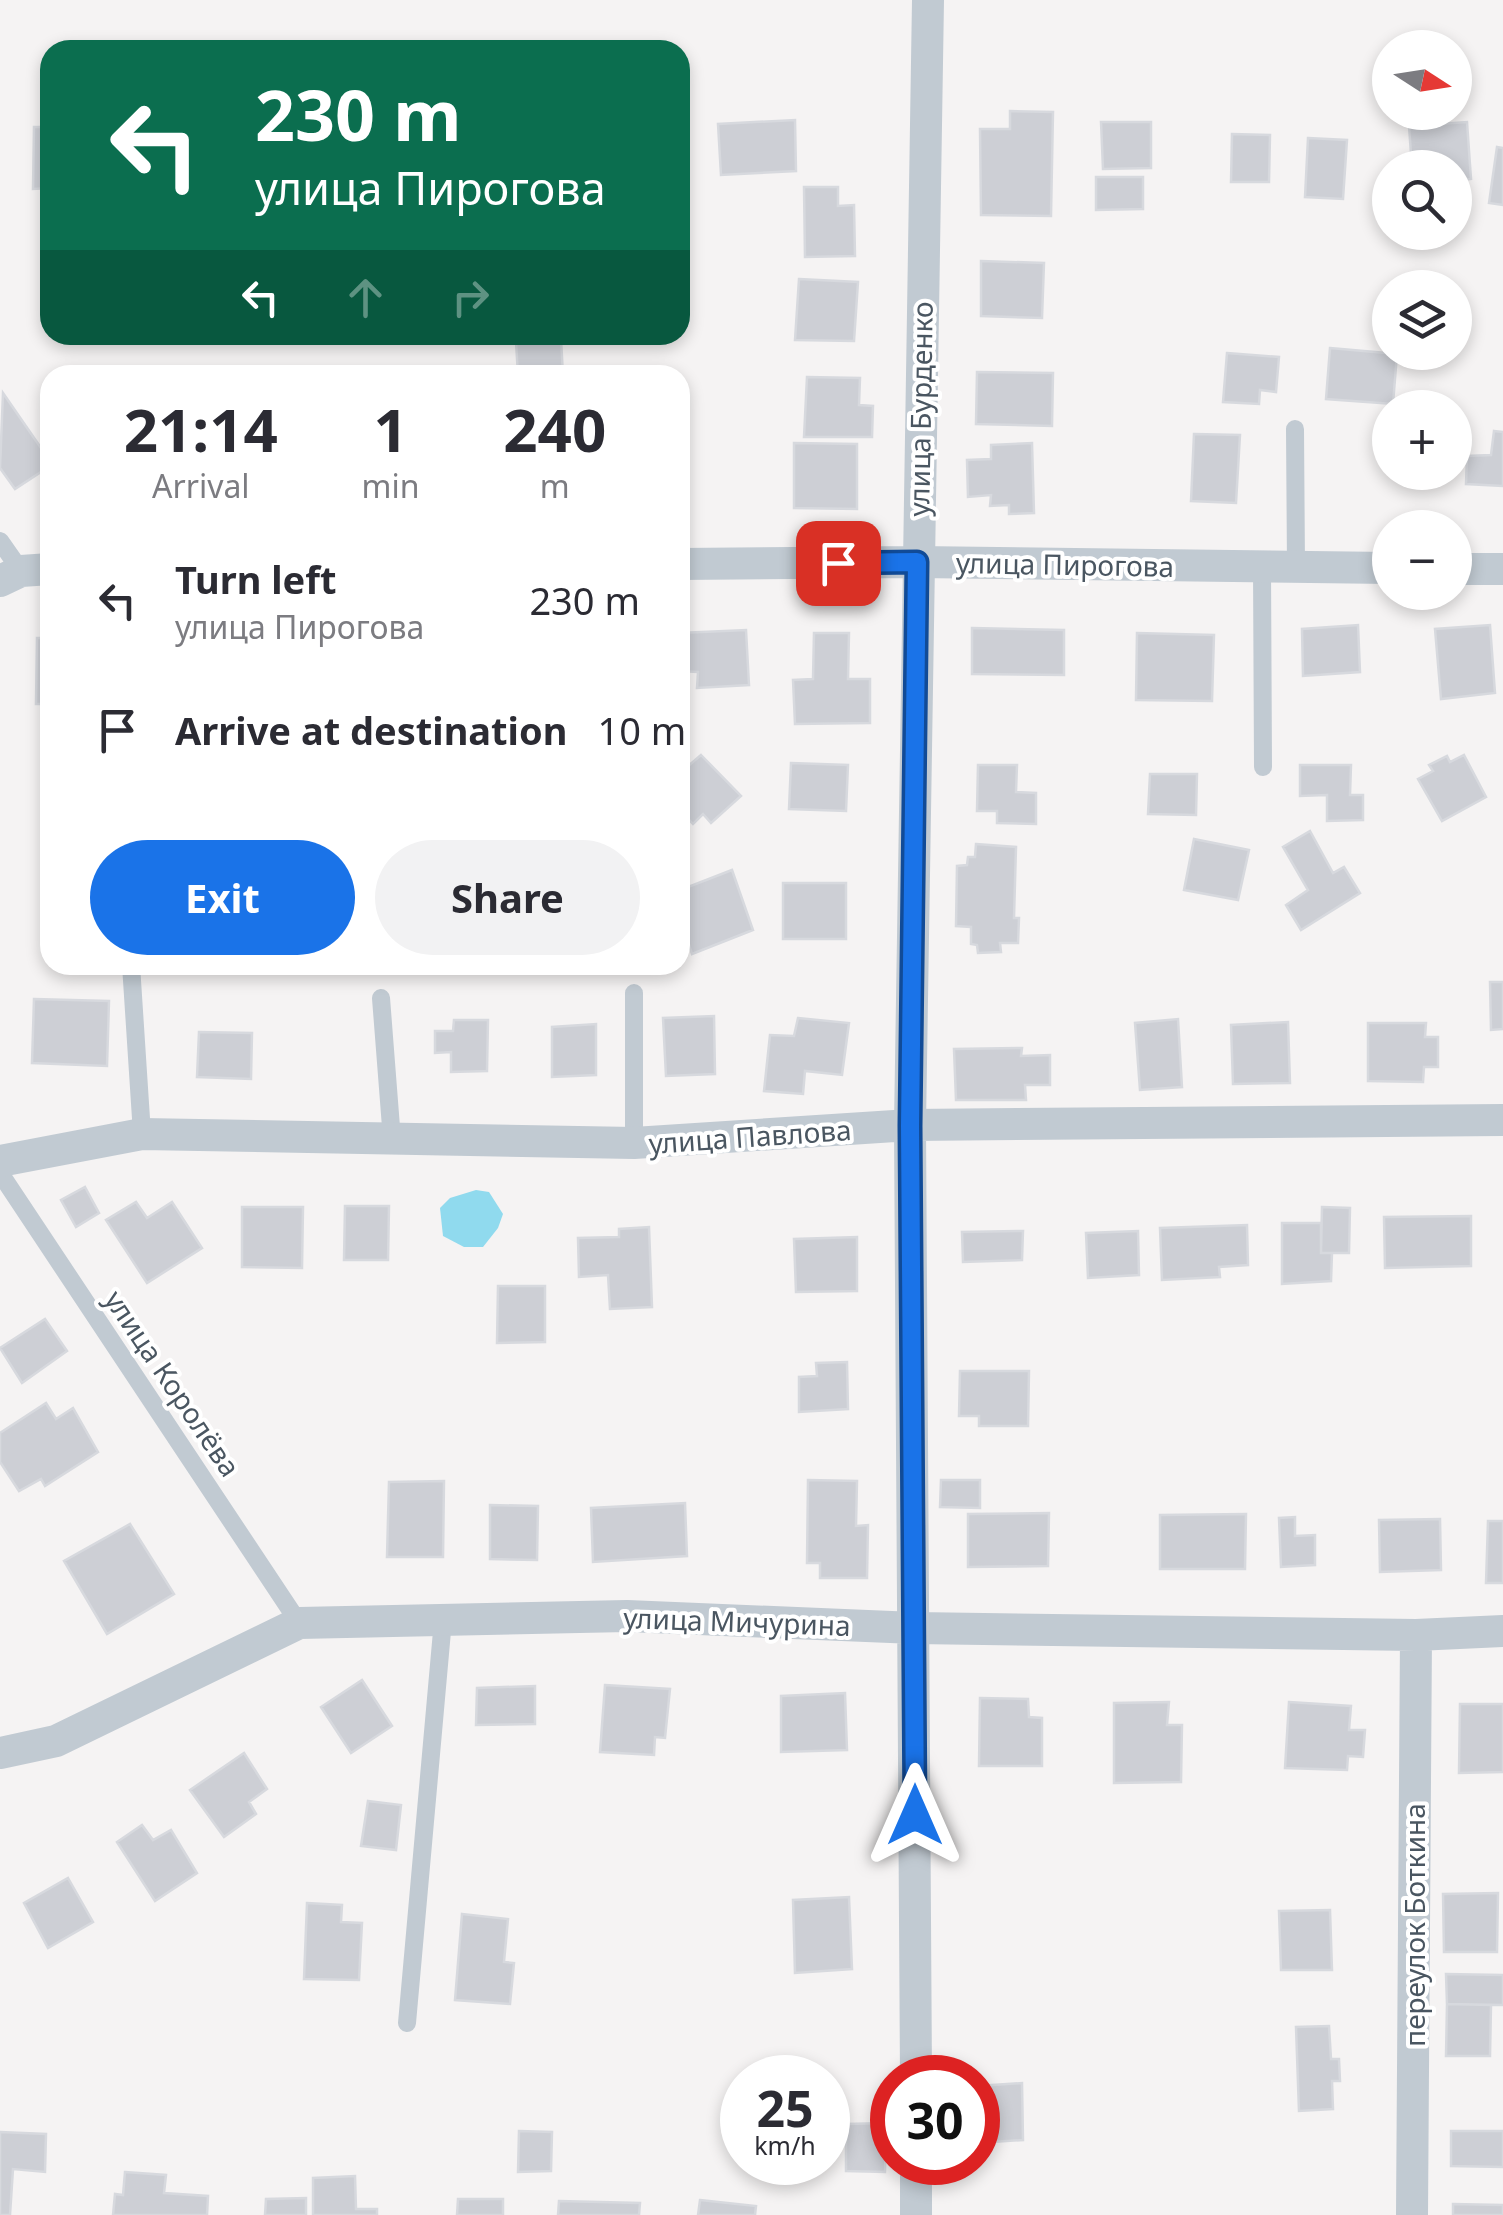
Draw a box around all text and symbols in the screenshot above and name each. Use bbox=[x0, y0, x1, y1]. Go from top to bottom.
north arrow bbox=[1372, 30, 1472, 130]
map controls bbox=[1372, 30, 1472, 610]
text: 230 m bbox=[255, 66, 462, 162]
icon: left bbox=[90, 80, 220, 210]
button: search bbox=[1372, 150, 1472, 250]
text: улица Пирогова bbox=[255, 157, 606, 218]
icon: left bbox=[233, 270, 288, 325]
icon: ahead bbox=[338, 270, 393, 325]
icon: right bbox=[443, 270, 498, 325]
button: layers bbox=[1372, 270, 1472, 370]
street label: улица Бурденко bbox=[899, 301, 941, 517]
text: 21:14 bbox=[124, 388, 278, 470]
text: 1 bbox=[373, 388, 408, 470]
text: 240 bbox=[503, 388, 606, 470]
button: + bbox=[1372, 390, 1472, 490]
text: Arrival bbox=[152, 464, 250, 507]
text: min bbox=[362, 464, 420, 507]
text: m bbox=[540, 464, 570, 507]
button: − bbox=[1372, 510, 1472, 610]
pin bbox=[796, 521, 881, 606]
icon: arrive bbox=[811, 536, 866, 591]
street label: улица Пирогова bbox=[956, 543, 1174, 585]
text: Turn left bbox=[175, 553, 337, 605]
icon: left bbox=[90, 573, 145, 628]
text: 230 m bbox=[529, 574, 640, 626]
text: улица Пирогова bbox=[175, 605, 424, 648]
icon: arrive bbox=[90, 703, 145, 758]
text: Arrive at destination bbox=[175, 704, 567, 756]
text: 10 m bbox=[597, 704, 686, 756]
button: Exit bbox=[90, 840, 355, 955]
button: Share bbox=[375, 840, 640, 955]
street label: улица Павлова bbox=[647, 1110, 853, 1162]
street label: улица Королёва bbox=[97, 1282, 249, 1484]
street label: улица Мичурина bbox=[623, 1598, 851, 1644]
position arrow bbox=[863, 1763, 967, 1867]
street label: переулок Боткина bbox=[1395, 1803, 1433, 2047]
speed limit sign: 30 bbox=[870, 2055, 1000, 2185]
text: 25 bbox=[756, 2074, 814, 2142]
text: km/h bbox=[754, 2128, 816, 2162]

